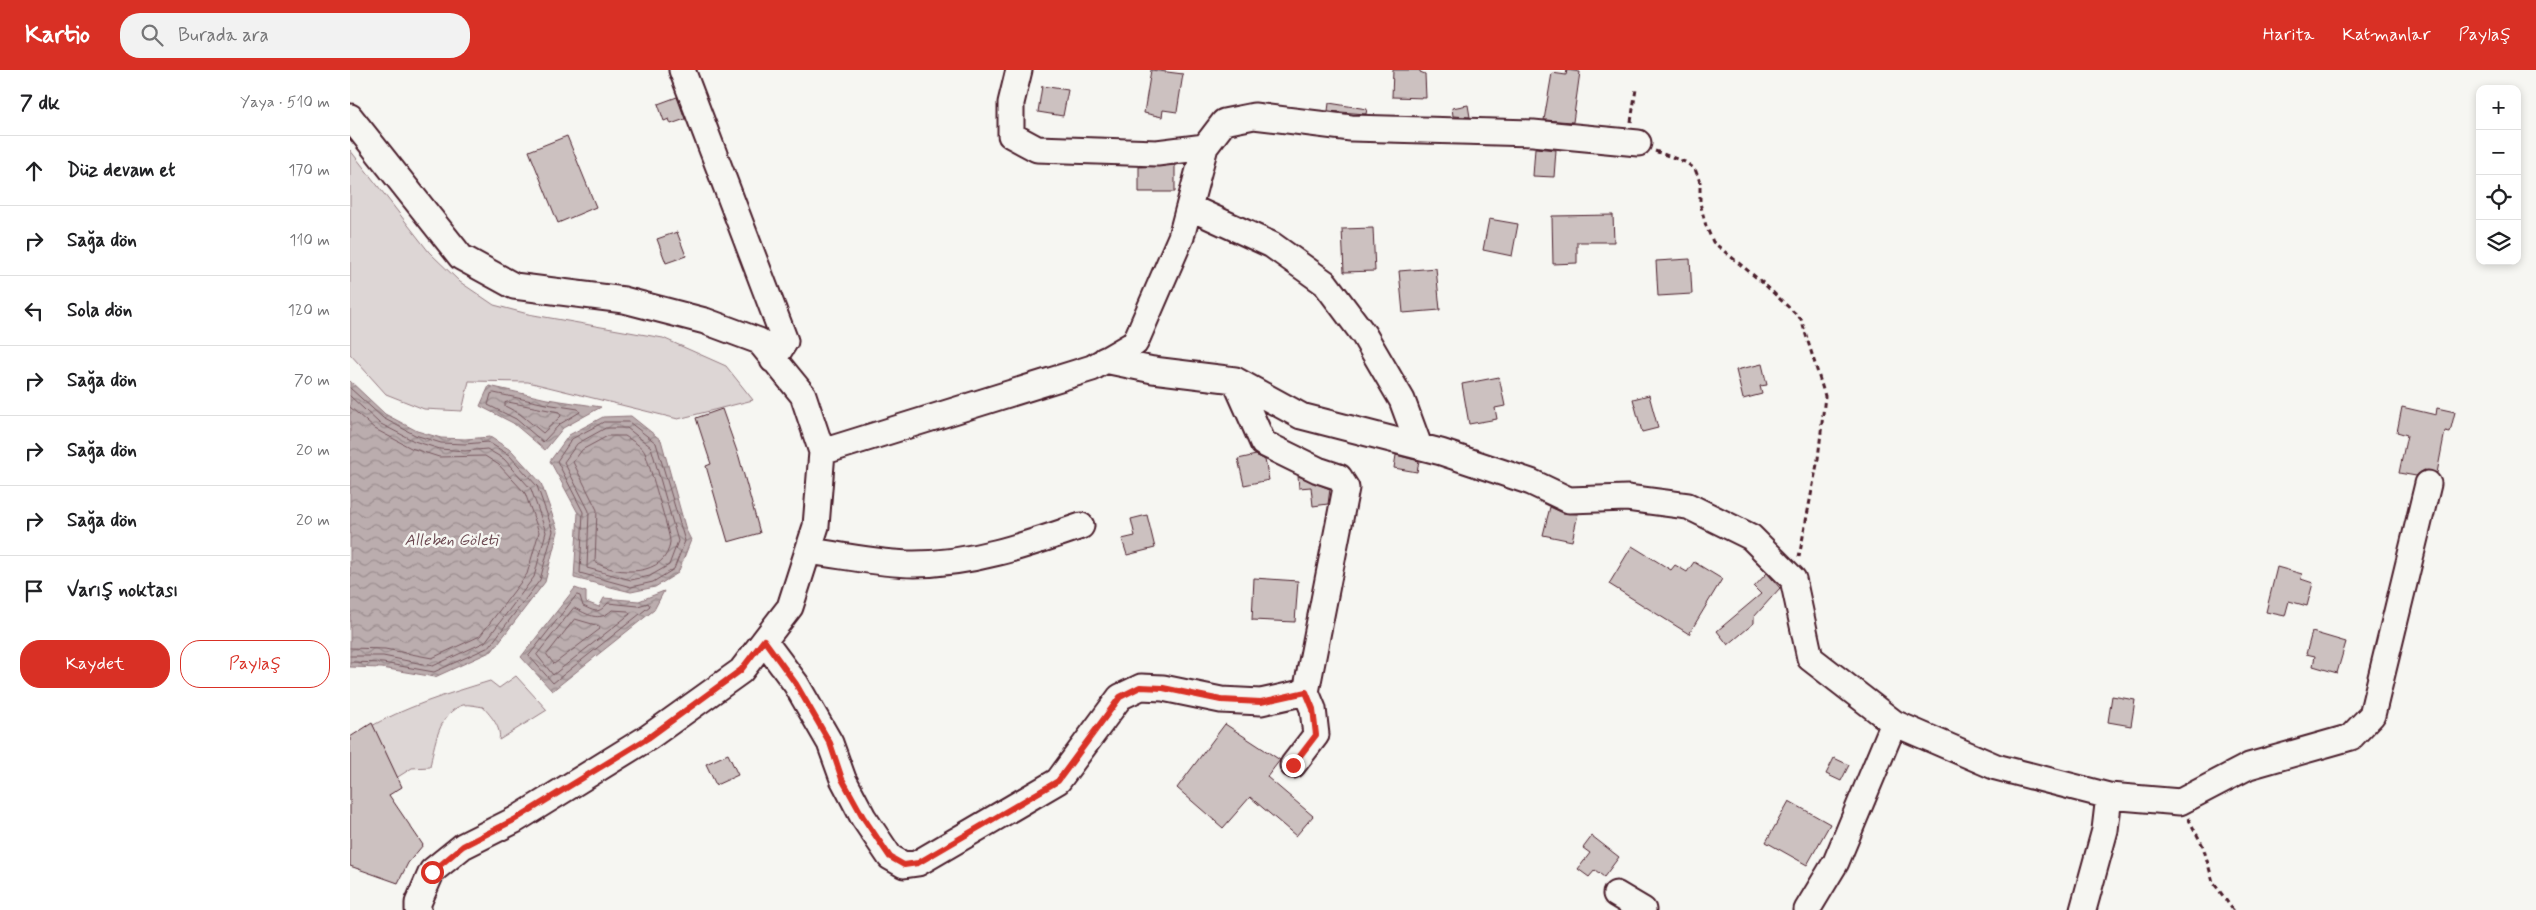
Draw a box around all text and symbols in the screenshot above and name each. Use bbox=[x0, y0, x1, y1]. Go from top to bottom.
search box bbox=[120, 13, 470, 58]
text: Kartio bbox=[25, 20, 90, 51]
icon: search bbox=[138, 21, 166, 49]
text: Burada ara bbox=[178, 23, 269, 48]
text: Harita bbox=[2263, 23, 2314, 47]
text: Katmanlar bbox=[2342, 23, 2431, 47]
text: Paylaş bbox=[2459, 23, 2511, 47]
map controls bbox=[2476, 85, 2521, 265]
button: + bbox=[2476, 85, 2521, 130]
text: 7 dk bbox=[20, 89, 60, 117]
text: Yaya · 510 m bbox=[240, 92, 330, 113]
button: − bbox=[2476, 130, 2521, 175]
icon: ahead bbox=[20, 157, 48, 185]
text: Düz devam et bbox=[67, 158, 175, 183]
text: 170 m bbox=[288, 160, 330, 181]
button: locate bbox=[2476, 175, 2521, 220]
button: layers bbox=[2476, 220, 2521, 265]
icon: right bbox=[20, 227, 48, 255]
text: Sağa dön bbox=[67, 228, 137, 253]
text: 110 m bbox=[289, 230, 330, 251]
icon: left bbox=[20, 297, 48, 325]
text: Sola dön bbox=[67, 298, 132, 323]
text: 120 m bbox=[288, 300, 330, 321]
icon: right bbox=[20, 367, 48, 395]
text: Sağa dön bbox=[67, 368, 137, 393]
text: 70 m bbox=[294, 370, 330, 391]
icon: right bbox=[20, 437, 48, 465]
text: Sağa dön bbox=[67, 438, 137, 463]
text: 20 m bbox=[296, 440, 330, 461]
icon: right bbox=[20, 507, 48, 535]
text: Sağa dön bbox=[67, 508, 137, 533]
text: 20 m bbox=[296, 510, 330, 531]
water label: Alleben Göleti bbox=[404, 530, 500, 551]
icon: arrive bbox=[20, 577, 48, 605]
text: Varış noktası bbox=[67, 578, 178, 603]
button: Kaydet bbox=[20, 640, 170, 688]
button: Paylaş bbox=[180, 640, 330, 688]
route end bbox=[1282, 754, 1305, 777]
route start bbox=[421, 861, 444, 884]

